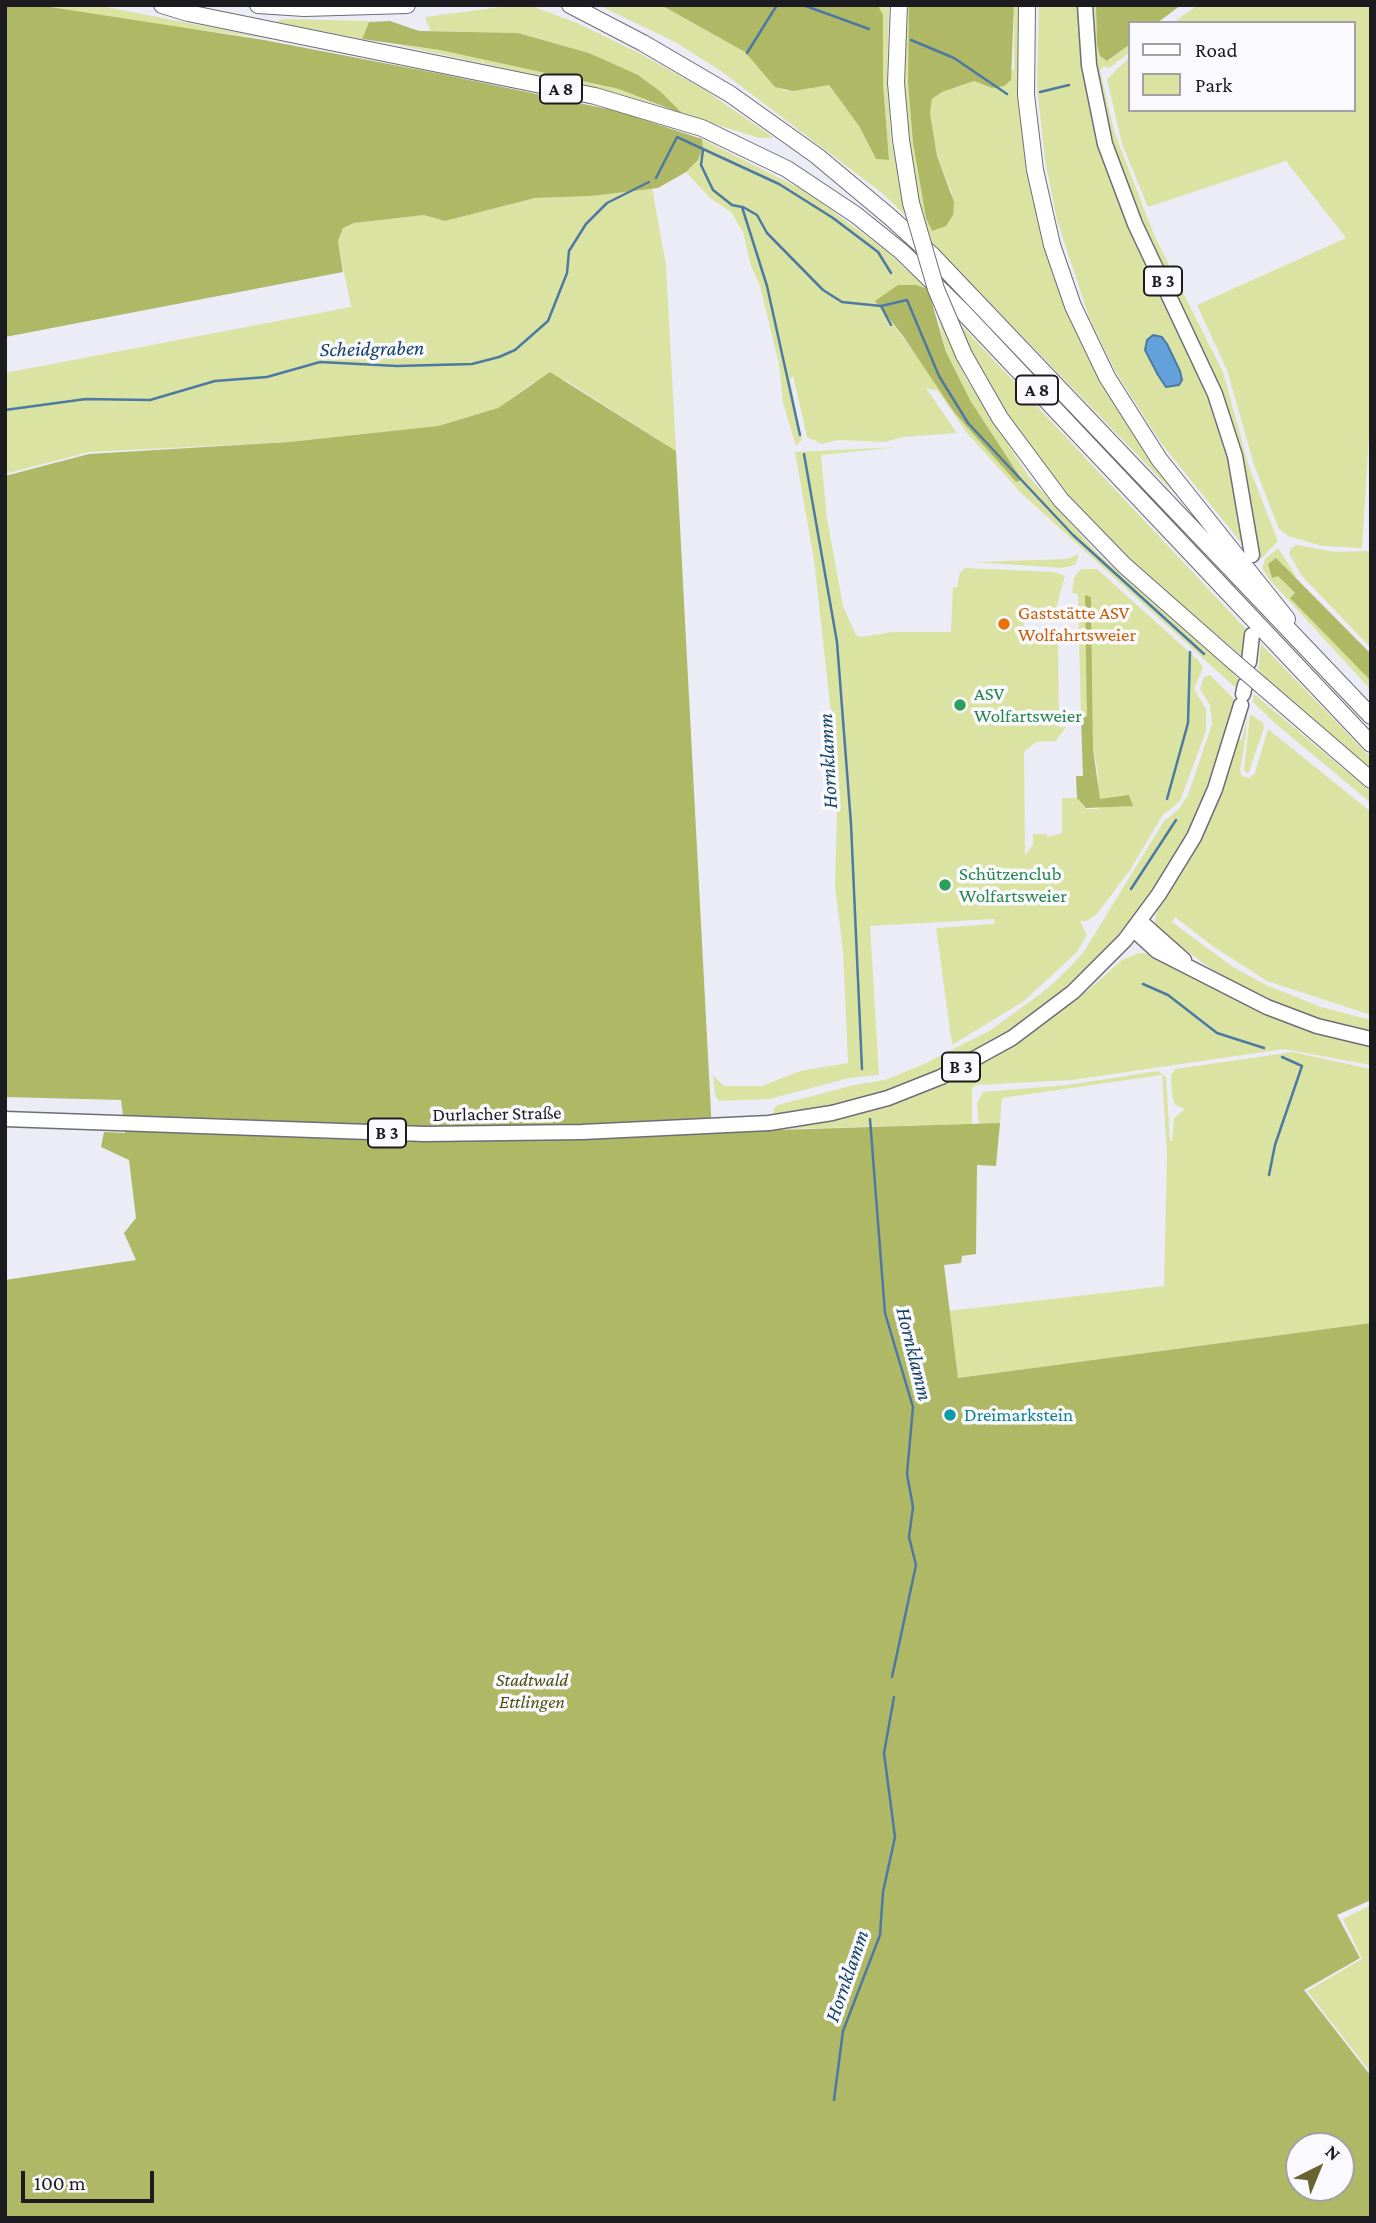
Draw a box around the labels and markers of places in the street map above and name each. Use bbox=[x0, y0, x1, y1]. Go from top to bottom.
place label: Gaststätte ASV Wolfahrtsweier bbox=[1018, 602, 1136, 646]
marker: Gaststätte ASV Wolfahrtsweier bbox=[996, 616, 1012, 632]
place label: ASV Wolfartsweier bbox=[974, 683, 1082, 727]
marker: ASV Wolfartsweier bbox=[952, 697, 968, 713]
place label: Schützenclub Wolfartsweier bbox=[959, 863, 1067, 907]
marker: Schützenclub Wolfartsweier bbox=[937, 877, 953, 893]
place label: Dreimarkstein bbox=[964, 1404, 1073, 1426]
marker: Dreimarkstein bbox=[942, 1407, 958, 1423]

